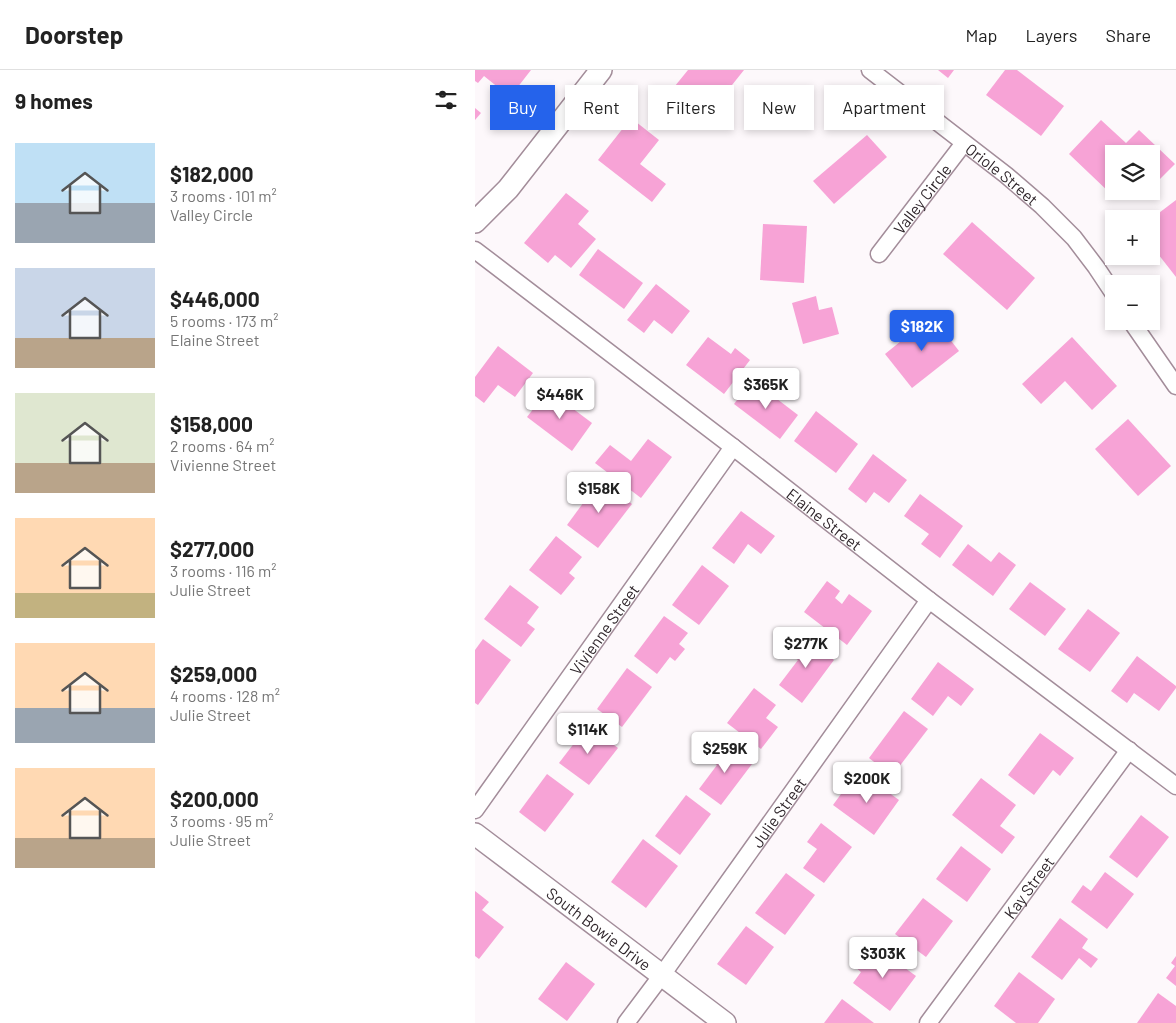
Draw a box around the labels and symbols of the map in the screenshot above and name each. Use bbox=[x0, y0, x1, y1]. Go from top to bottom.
street label: Oriole Street bbox=[962, 138, 1043, 208]
street label: Valley Circle bbox=[889, 160, 954, 237]
pin: $182K bbox=[887, 310, 957, 352]
pin: $365K bbox=[731, 368, 801, 410]
pin: $446K bbox=[525, 378, 595, 420]
pin: $158K bbox=[564, 472, 634, 514]
street label: Elaine Street bbox=[784, 484, 866, 554]
street label: Vivienne Street bbox=[565, 580, 642, 678]
pin: $277K bbox=[771, 626, 841, 669]
pin: $114K bbox=[553, 712, 623, 755]
pin: $259K bbox=[690, 732, 760, 774]
pin: $200K bbox=[832, 762, 902, 804]
street label: Julie Street bbox=[747, 774, 809, 851]
street label: Kay Street bbox=[999, 852, 1057, 922]
street label: South Bowie Drive bbox=[544, 883, 655, 974]
pin: $303K bbox=[848, 936, 918, 979]

